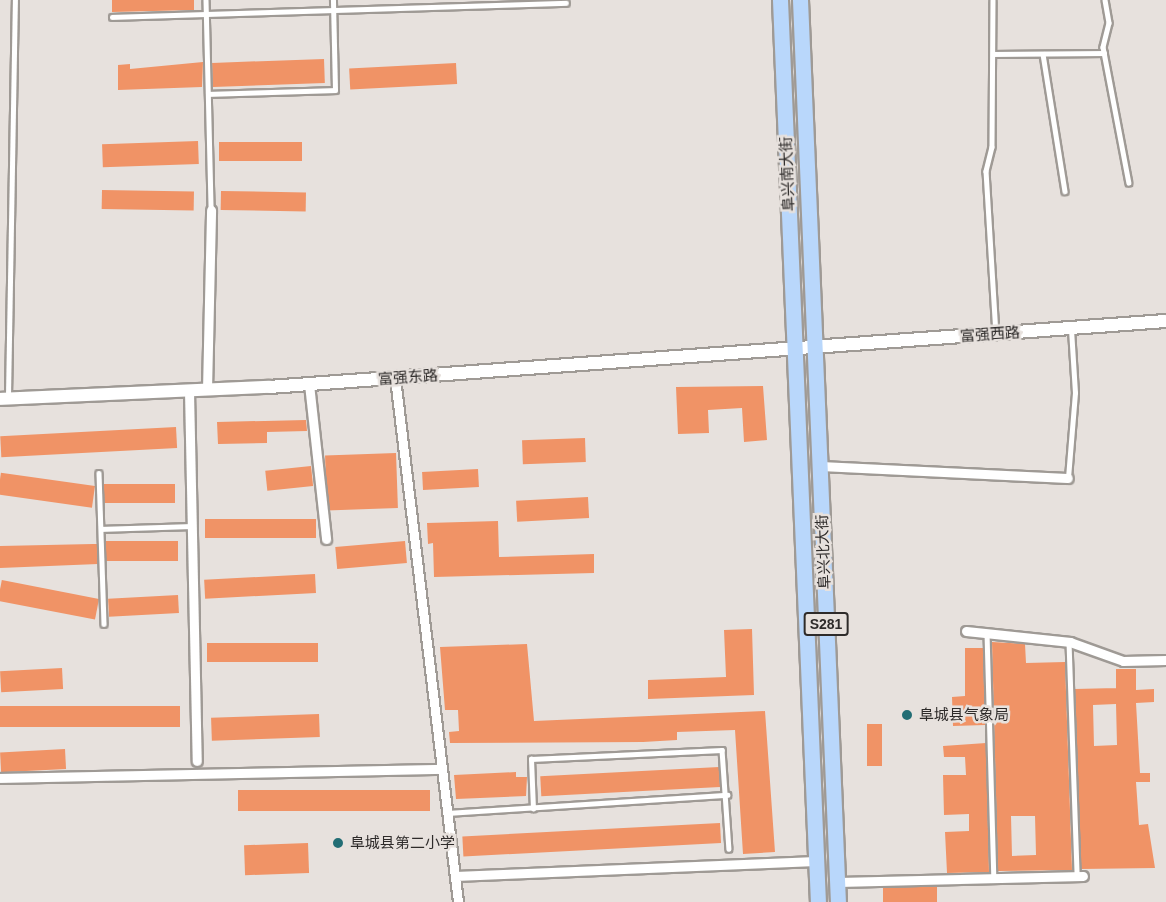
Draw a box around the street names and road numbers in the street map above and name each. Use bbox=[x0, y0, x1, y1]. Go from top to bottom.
street label: 阜兴南大街 bbox=[777, 136, 797, 212]
street label: 富强西路 bbox=[959, 323, 1021, 345]
street label: 富强东路 bbox=[377, 366, 439, 388]
street label: 阜兴北大街 bbox=[813, 514, 833, 590]
road number: S281 bbox=[804, 613, 848, 635]

